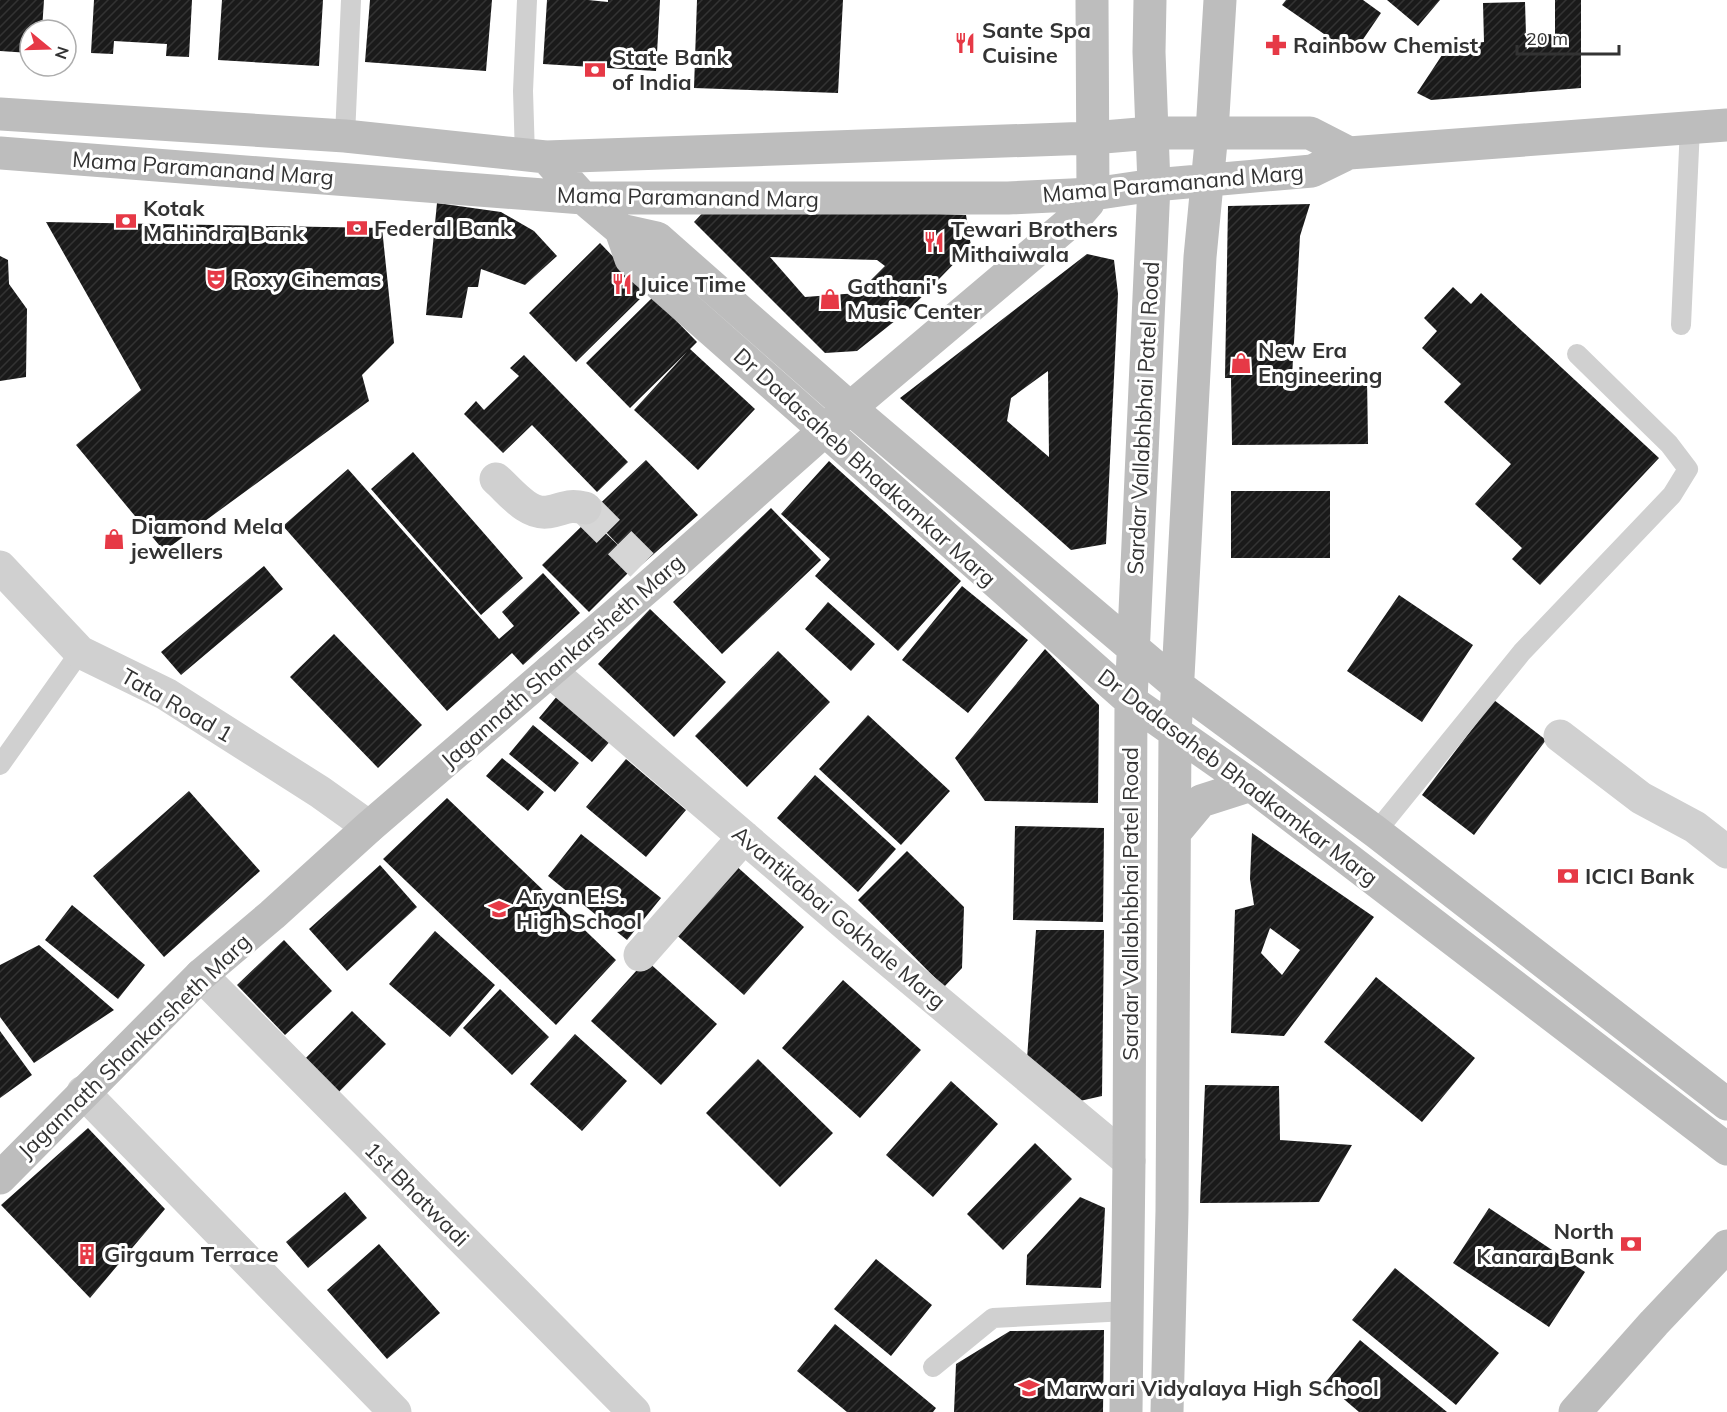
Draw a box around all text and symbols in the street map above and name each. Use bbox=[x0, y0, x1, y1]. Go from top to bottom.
place label: Sante Spa Cuisine bbox=[982, 16, 1091, 69]
north arrow bbox=[18, 18, 78, 78]
scale bar bbox=[1517, 18, 1619, 56]
text: 20 m bbox=[1526, 27, 1568, 50]
restaurant icon: Sante Spa Cuisine bbox=[953, 31, 977, 55]
place label: Rainbow Chemist bbox=[1293, 31, 1478, 59]
pharmacy icon: Rainbow Chemist bbox=[1264, 33, 1288, 57]
place label: State Bank of India bbox=[612, 43, 729, 96]
text: N bbox=[51, 44, 74, 62]
bank icon: State Bank of India bbox=[583, 58, 607, 82]
street label: Mama Paramanand Marg bbox=[71, 145, 335, 191]
street label: Mama Paramanand Marg bbox=[1041, 158, 1305, 208]
street label: Mama Paramanand Marg bbox=[557, 181, 819, 213]
place label: Kotak Mahindra Bank bbox=[143, 194, 305, 247]
bank icon: Kotak Mahindra Bank bbox=[114, 209, 138, 233]
place label: Federal Bank bbox=[374, 214, 513, 242]
place label: Tewari Brothers Mithaiwala bbox=[951, 215, 1118, 268]
bank icon: Federal Bank bbox=[345, 216, 369, 240]
restaurant icon: Tewari Brothers Mithaiwala bbox=[922, 230, 946, 254]
street label: Sardar Vallabhbhai Patel Road bbox=[1121, 261, 1165, 575]
place label: Roxy Cinemas bbox=[233, 265, 381, 293]
theatre icon: Roxy Cinemas bbox=[204, 267, 228, 291]
place label: Juice Time bbox=[639, 270, 746, 298]
restaurant icon: Juice Time bbox=[610, 272, 634, 296]
place label: Gathani's Music Center bbox=[847, 272, 982, 325]
shop icon: Gathani's Music Center bbox=[818, 287, 842, 311]
place label: New Era Engineering bbox=[1258, 336, 1383, 389]
street label: Dr Dadasaheb Bhadkamkar Marg bbox=[728, 342, 1002, 592]
shop icon: New Era Engineering bbox=[1229, 351, 1253, 375]
place label: Diamond Mela jewellers bbox=[129, 512, 283, 565]
shop icon: Diamond Mela jewellers bbox=[102, 527, 126, 551]
street label: Jagannath Shankarsheth Marg bbox=[435, 548, 689, 774]
street label: Tata Road 1 bbox=[116, 662, 238, 748]
street label: Dr Dadasaheb Bhadkamkar Marg bbox=[1092, 662, 1384, 892]
street label: Sardar Vallabhbhai Patel Road bbox=[1116, 747, 1144, 1061]
street label: Avantikabai Gokhale Marg bbox=[727, 819, 951, 1015]
place label: ICICI Bank bbox=[1585, 862, 1695, 890]
bank icon: ICICI Bank bbox=[1556, 864, 1580, 888]
place label: Aryan E.S. High School bbox=[516, 882, 642, 935]
school or university icon: Aryan E.S. High School bbox=[487, 897, 511, 921]
street label: Jagannath Shankarsheth Marg bbox=[12, 927, 256, 1165]
street label: 1st Bhatwadi bbox=[359, 1136, 475, 1252]
place label: North Kanara Bank bbox=[1476, 1217, 1615, 1270]
bank icon: North Kanara Bank bbox=[1619, 1232, 1643, 1256]
place label: Girgaum Terrace bbox=[104, 1240, 278, 1268]
building icon: Girgaum Terrace bbox=[75, 1242, 99, 1266]
place label: Marwari Vidyalaya High School bbox=[1046, 1374, 1379, 1402]
school or university icon: Marwari Vidyalaya High School bbox=[1017, 1376, 1041, 1400]

